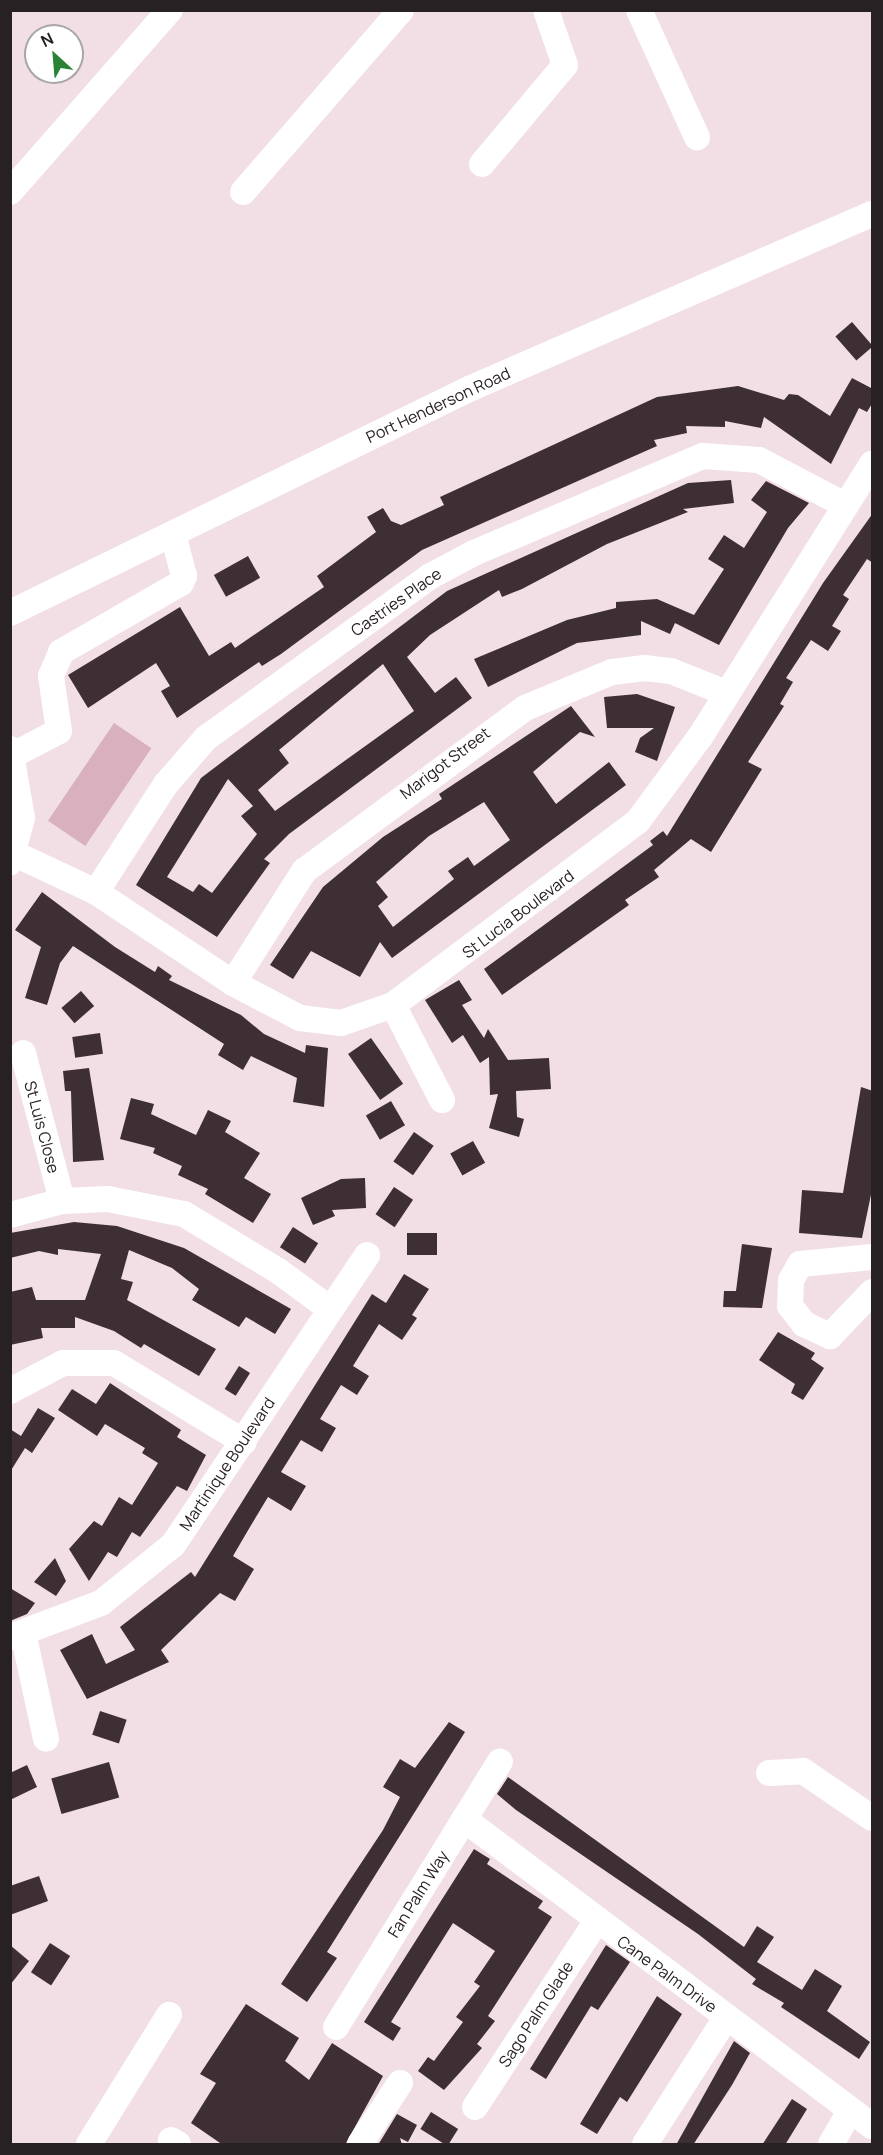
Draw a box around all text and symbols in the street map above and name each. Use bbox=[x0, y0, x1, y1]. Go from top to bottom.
north arrow bbox=[24, 24, 84, 84]
text: N bbox=[37, 27, 57, 52]
street label: Port Henderson Road bbox=[363, 363, 513, 447]
street label: Castries Place bbox=[347, 564, 445, 640]
street label: Marigot Street bbox=[396, 723, 494, 803]
street label: St Lucia Boulevard bbox=[458, 866, 578, 962]
street label: St Luis Close bbox=[20, 1079, 64, 1175]
street label: Martinique Boulevard bbox=[175, 1394, 279, 1534]
street label: Fan Palm Way bbox=[384, 1847, 452, 1941]
street label: Cane Palm Drive bbox=[613, 1931, 721, 2017]
street label: Sago Palm Glade bbox=[495, 1957, 577, 2071]

